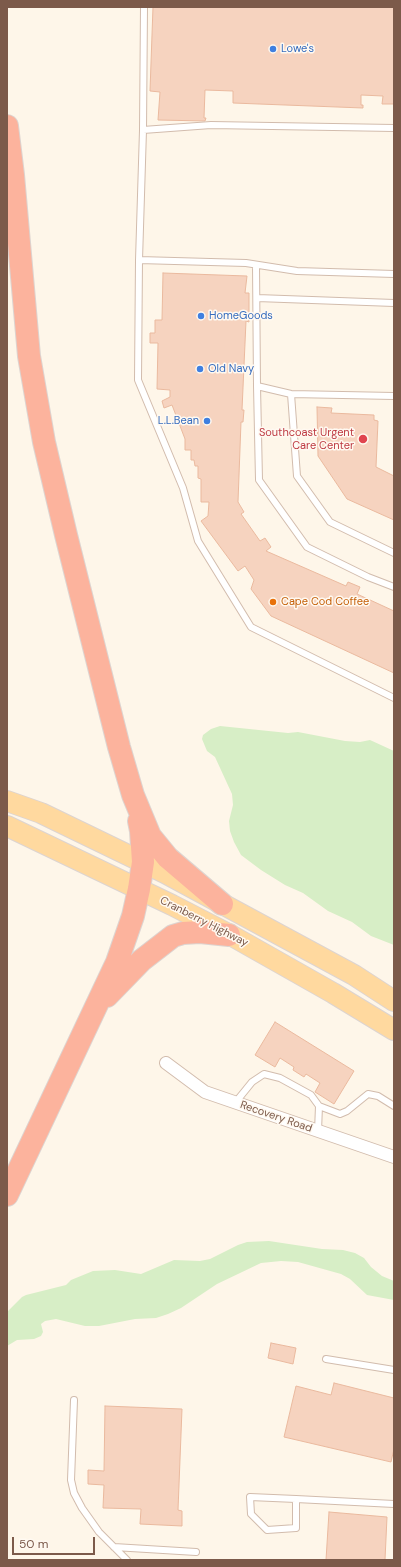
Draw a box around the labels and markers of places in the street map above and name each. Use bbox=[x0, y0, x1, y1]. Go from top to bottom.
place label: Lowe's bbox=[281, 42, 314, 56]
marker: Lowe's bbox=[268, 44, 278, 54]
place label: HomeGoods bbox=[209, 309, 273, 323]
marker: HomeGoods bbox=[196, 311, 206, 321]
place label: Old Navy bbox=[208, 362, 254, 376]
marker: Old Navy bbox=[195, 364, 205, 374]
place label: L.L.Bean bbox=[158, 414, 199, 428]
marker: L.L.Bean bbox=[202, 416, 212, 426]
place label: Southcoast Urgent Care Center bbox=[259, 426, 354, 452]
marker: Southcoast Urgent Care Center bbox=[357, 433, 369, 445]
place label: Cape Cod Coffee bbox=[281, 595, 369, 609]
marker: Cape Cod Coffee bbox=[268, 597, 278, 607]

